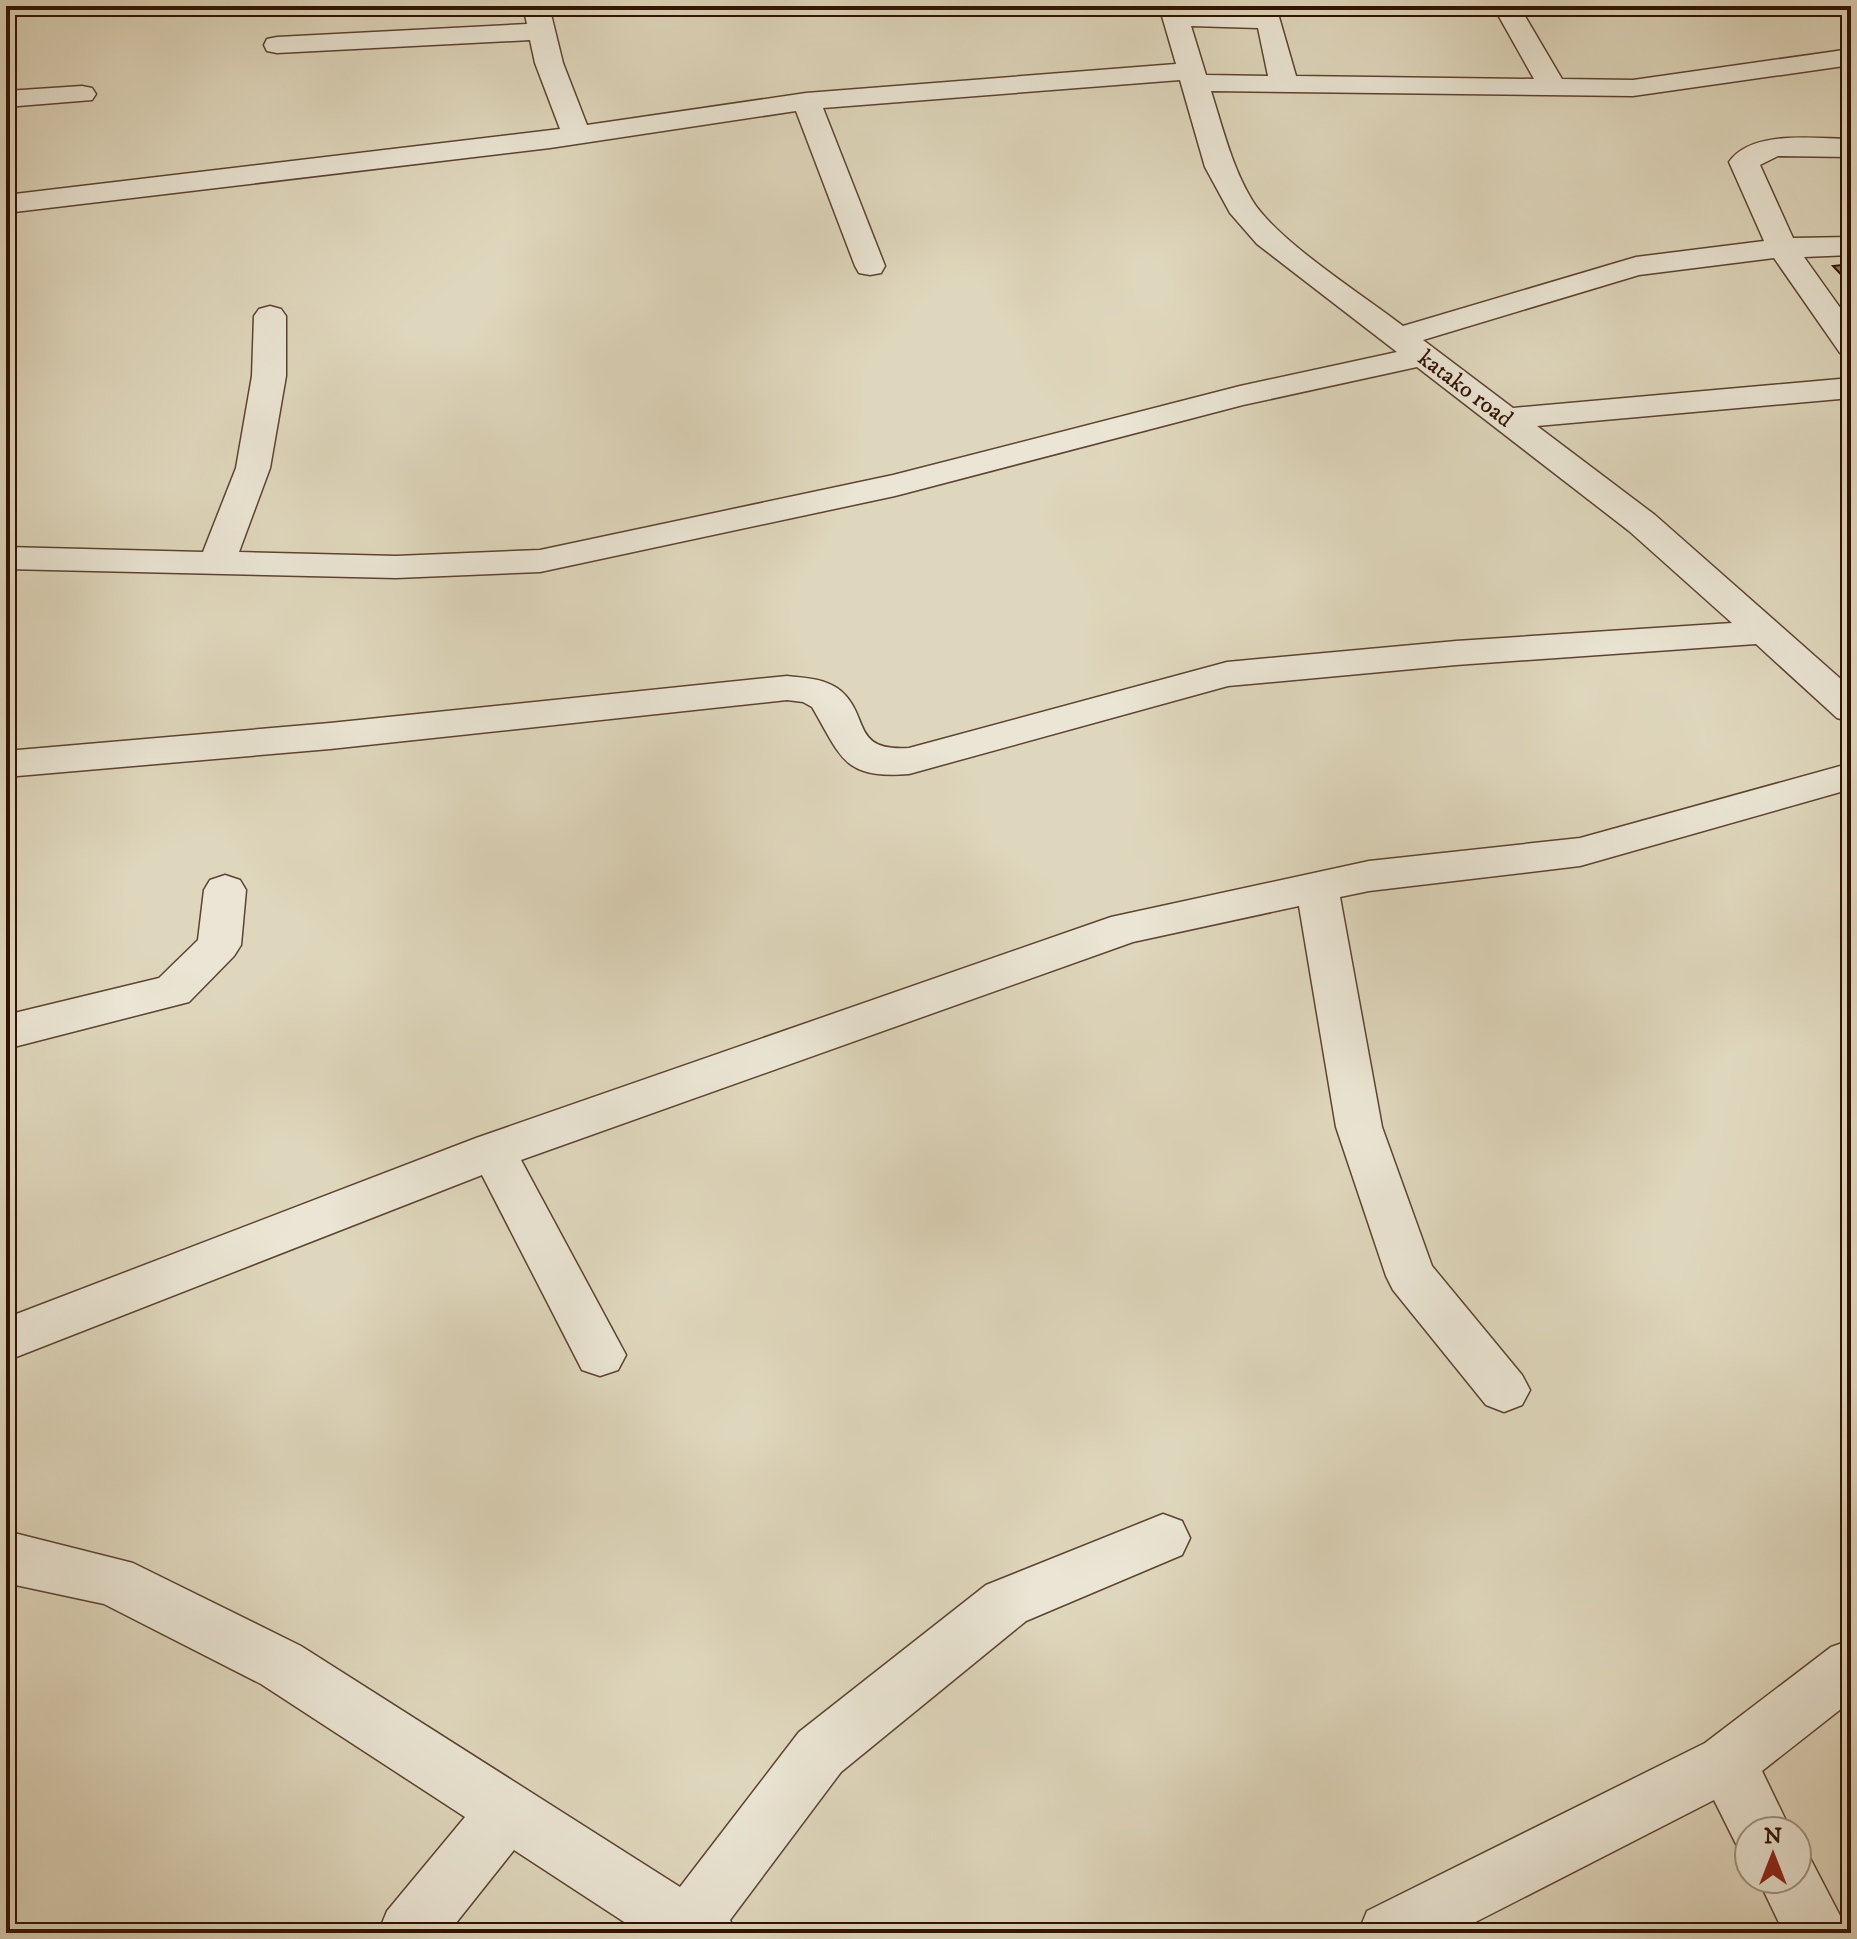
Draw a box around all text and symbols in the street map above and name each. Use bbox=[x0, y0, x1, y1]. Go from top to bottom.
street label: katako road bbox=[1412, 343, 1519, 434]
north arrow bbox=[1733, 1815, 1813, 1895]
text: N bbox=[1764, 1823, 1782, 1850]

